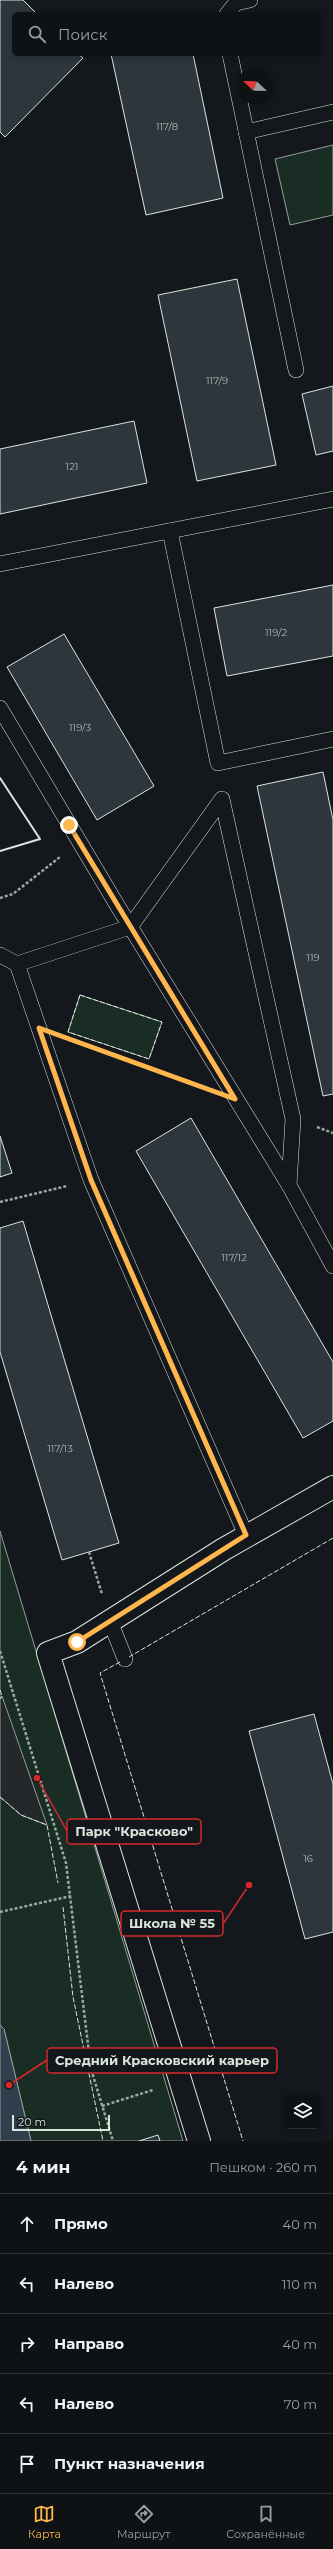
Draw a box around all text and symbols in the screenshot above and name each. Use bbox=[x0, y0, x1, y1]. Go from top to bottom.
search box bbox=[12, 12, 321, 56]
icon: search bbox=[26, 23, 48, 45]
text: Поиск bbox=[58, 25, 107, 44]
north arrow bbox=[237, 68, 273, 104]
house number: 117/8 bbox=[156, 120, 178, 133]
house number: 117/9 bbox=[206, 374, 228, 387]
house number: 121 bbox=[66, 460, 78, 473]
house number: 119/2 bbox=[265, 626, 287, 639]
house number: 119/3 bbox=[69, 721, 91, 734]
route end bbox=[60, 816, 78, 834]
house number: 119 bbox=[306, 951, 320, 964]
house number: 117/12 bbox=[221, 1251, 247, 1264]
house number: 117/13 bbox=[47, 1442, 73, 1455]
route start bbox=[68, 1633, 86, 1651]
callout: Парк "Красково" bbox=[67, 1819, 201, 1844]
text: Парк "Красково" bbox=[75, 1823, 193, 1839]
house number: 16 bbox=[303, 1852, 313, 1865]
callout: Школа № 55 bbox=[121, 1911, 223, 1936]
text: Школа № 55 bbox=[129, 1915, 215, 1931]
callout: Средний Красковский карьер bbox=[47, 2048, 277, 2073]
text: Средний Красковский карьер bbox=[55, 2052, 269, 2068]
map controls bbox=[285, 2093, 321, 2129]
button: layers bbox=[285, 2093, 321, 2129]
scale bar bbox=[12, 2113, 110, 2132]
text: 20 m bbox=[18, 2115, 46, 2129]
text: 4 мин bbox=[16, 2157, 70, 2177]
text: Пешком · 260 m bbox=[209, 2159, 317, 2175]
icon: ahead bbox=[16, 2213, 38, 2235]
text: Прямо bbox=[54, 2214, 108, 2233]
text: 40 m bbox=[283, 2216, 317, 2232]
icon: left bbox=[16, 2273, 38, 2295]
text: Налево bbox=[54, 2274, 114, 2293]
text: 110 m bbox=[282, 2276, 317, 2292]
icon: right bbox=[16, 2333, 38, 2355]
text: Направо bbox=[54, 2334, 124, 2353]
text: 40 m bbox=[283, 2336, 317, 2352]
icon: left bbox=[16, 2393, 38, 2415]
text: Налево bbox=[54, 2394, 114, 2413]
text: 70 m bbox=[284, 2396, 317, 2412]
icon: arrive bbox=[16, 2453, 38, 2475]
text: Пункт назначения bbox=[54, 2454, 205, 2473]
tab: Карта bbox=[28, 2503, 61, 2541]
tab: Маршрут bbox=[117, 2503, 170, 2541]
tab: Сохранённые bbox=[226, 2503, 305, 2541]

